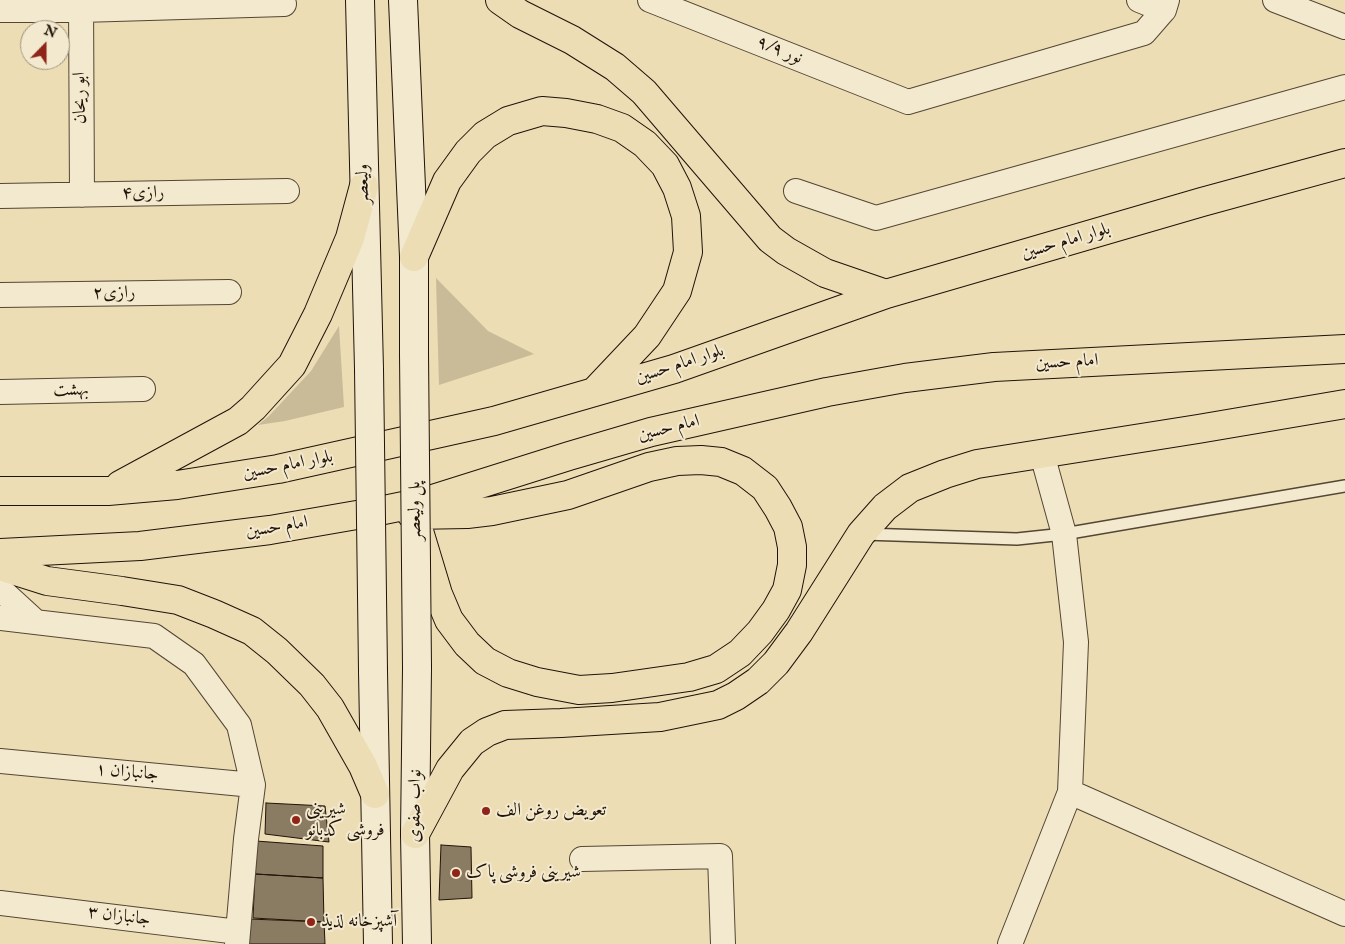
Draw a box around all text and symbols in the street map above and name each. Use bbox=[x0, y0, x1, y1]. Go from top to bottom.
north arrow bbox=[20, 20, 70, 70]
text: N bbox=[41, 21, 59, 43]
street label: نور ۹/۹ bbox=[753, 32, 805, 70]
street label: ابو ریحان bbox=[70, 72, 92, 124]
street label: ولیعصر bbox=[353, 164, 375, 204]
street label: رازی۴ bbox=[122, 183, 164, 205]
street label: بلوار امام حسین bbox=[1019, 219, 1113, 265]
street label: رازی۲ bbox=[93, 283, 135, 305]
street label: بلوار امام حسین bbox=[633, 341, 727, 389]
street label: امام حسین bbox=[1035, 351, 1099, 375]
street label: بهشت bbox=[53, 380, 89, 402]
street label: امام حسین bbox=[636, 411, 702, 447]
street label: بلوار امام حسین bbox=[241, 447, 335, 485]
street label: پل ولیعصر bbox=[405, 481, 427, 541]
street label: امام حسین bbox=[244, 512, 310, 544]
street label: جانبازان ۱ bbox=[95, 759, 159, 787]
street label: نواب صفوی bbox=[405, 769, 427, 843]
place label: شیرینی فروشی کدبانو bbox=[306, 799, 385, 842]
place label: تعویض روغن الف bbox=[496, 800, 606, 822]
marker: تعویض روغن الف bbox=[480, 805, 492, 817]
marker: شیرینی فروشی کدبانو bbox=[290, 814, 302, 826]
place label: شیرینی فروشی پاک bbox=[466, 862, 581, 884]
marker: شیرینی فروشی پاک bbox=[450, 867, 462, 879]
street label: جانبازان ۳ bbox=[86, 902, 152, 932]
place label: آشپزخانه لذیذ bbox=[321, 911, 397, 933]
marker: آشپزخانه لذیذ bbox=[305, 916, 317, 928]

